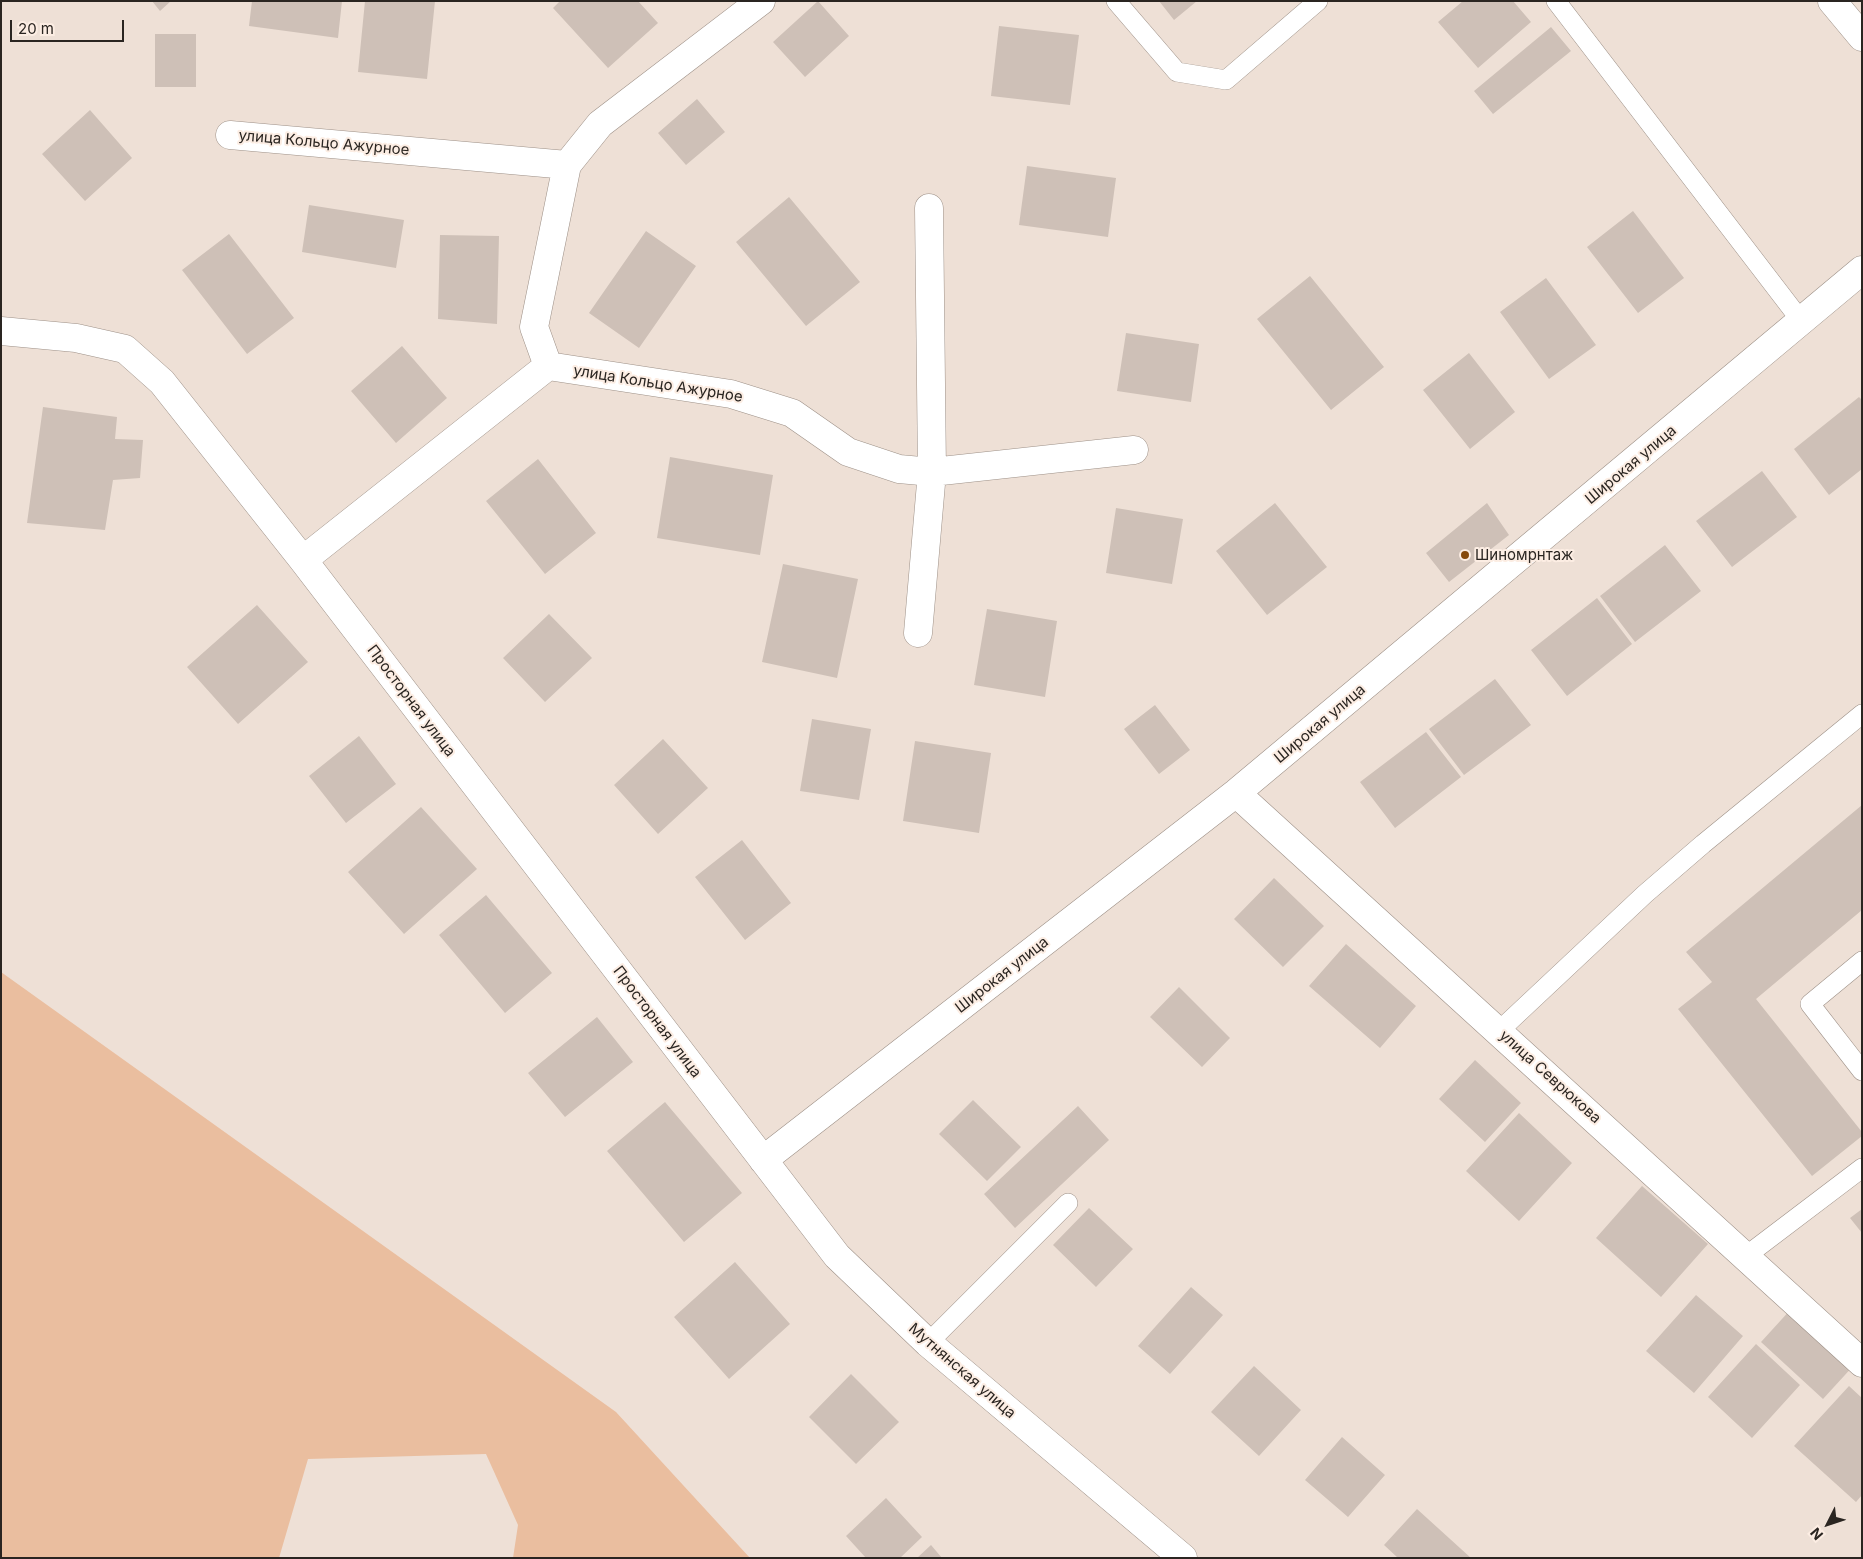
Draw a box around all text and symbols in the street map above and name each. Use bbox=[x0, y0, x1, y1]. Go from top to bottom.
scale bar bbox=[12, 10, 126, 42]
text: 20 m bbox=[18, 19, 54, 38]
street label: улица Кольцо Ажурное bbox=[238, 127, 410, 159]
street label: улица Кольцо Ажурное bbox=[572, 362, 744, 406]
street label: Широкая улица bbox=[1582, 422, 1680, 508]
place label: Шиномрнтаж bbox=[1475, 546, 1573, 564]
marker: Шиномрнтаж bbox=[1459, 549, 1471, 561]
street label: Просторная улица bbox=[363, 642, 459, 760]
street label: Широкая улица bbox=[1271, 681, 1369, 767]
street label: Широкая улица bbox=[952, 933, 1052, 1017]
street label: Просторная улица bbox=[609, 963, 705, 1081]
street label: улица Севрюкова bbox=[1495, 1027, 1605, 1127]
street label: Мутнянская улица bbox=[905, 1320, 1019, 1422]
north arrow bbox=[1803, 1499, 1853, 1549]
text: N bbox=[1806, 1525, 1826, 1544]

